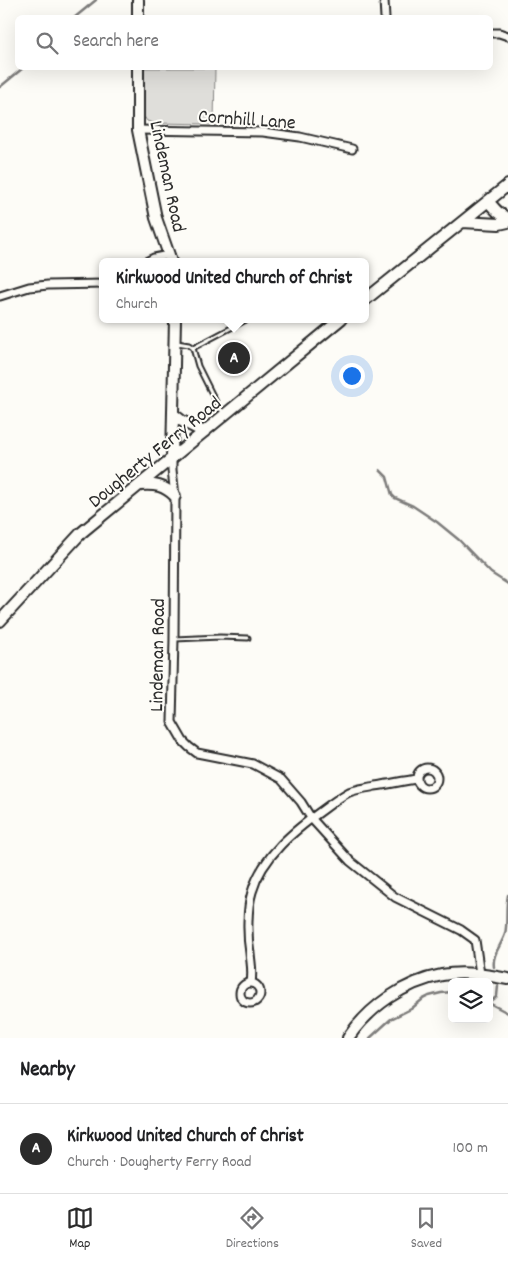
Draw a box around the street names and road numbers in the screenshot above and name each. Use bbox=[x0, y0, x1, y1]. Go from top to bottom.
street label: Cornhill Lane bbox=[197, 104, 297, 138]
street label: Lindeman Road bbox=[141, 118, 192, 235]
street label: Dougherty Ferry Road bbox=[83, 391, 229, 516]
street label: Lindeman Road bbox=[144, 598, 174, 712]

